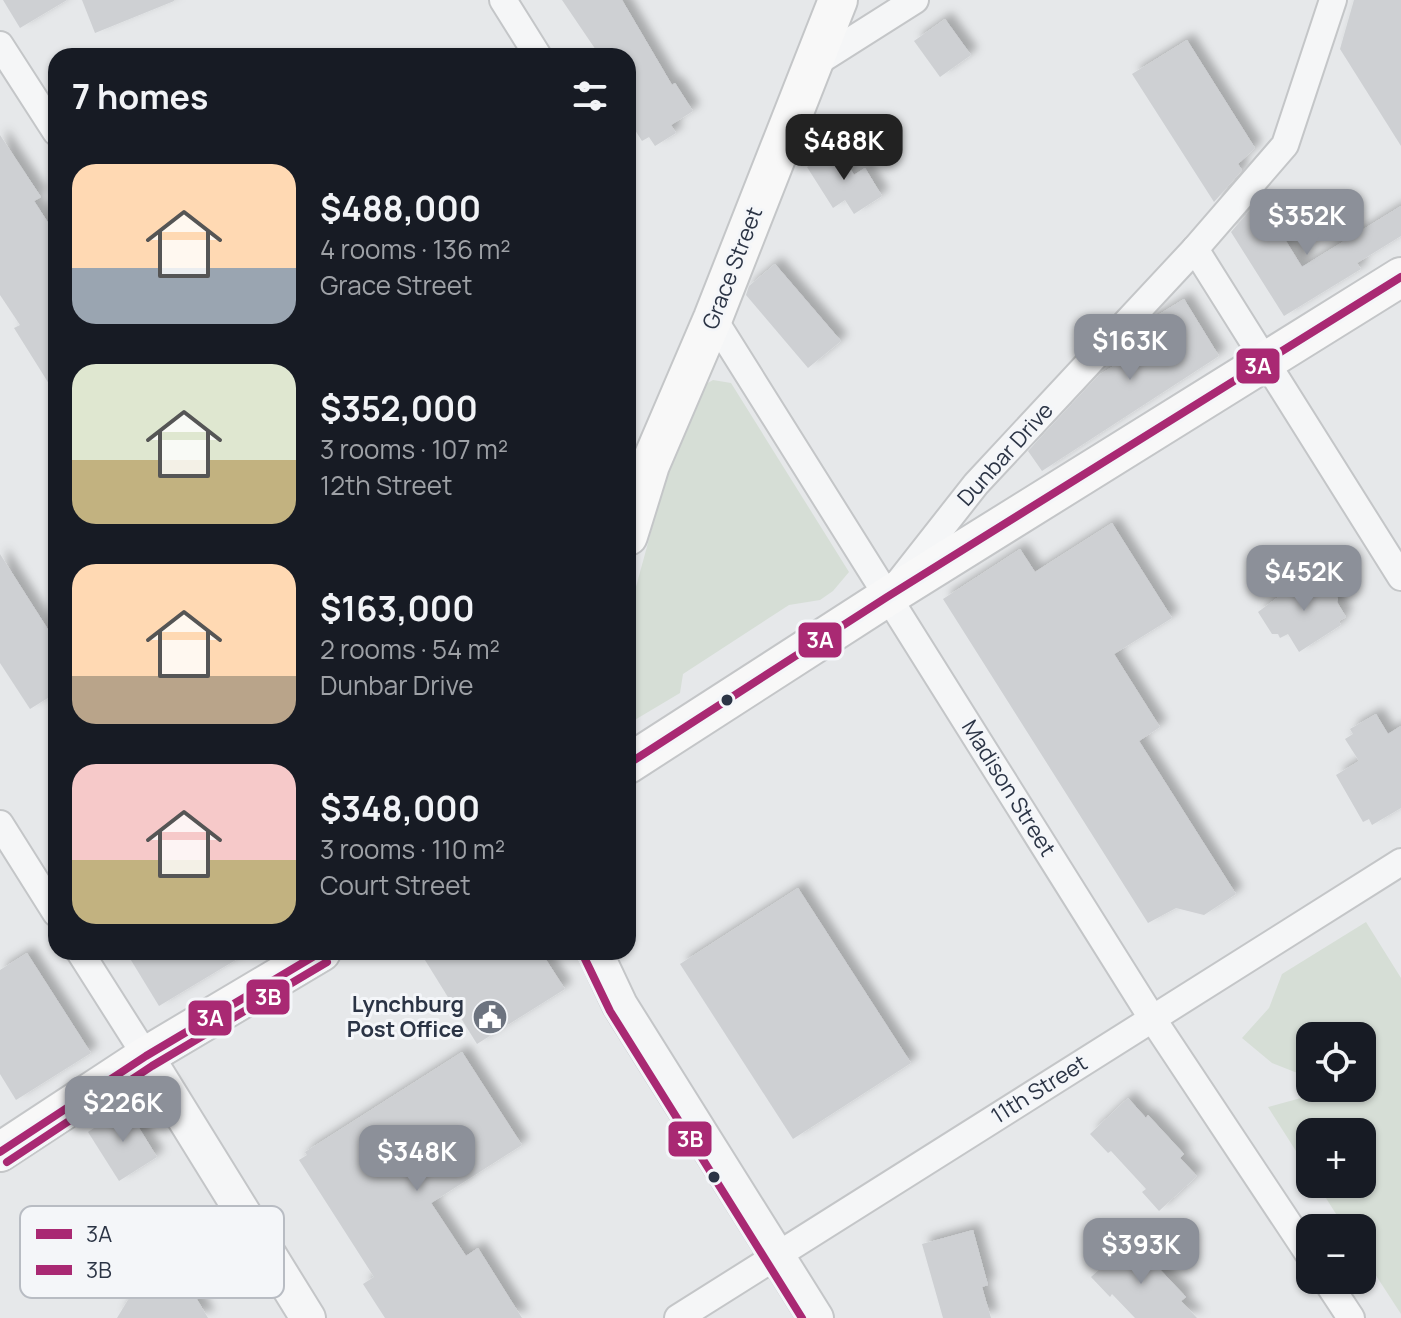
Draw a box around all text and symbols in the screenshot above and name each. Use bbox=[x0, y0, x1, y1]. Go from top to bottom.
text: 7 homes bbox=[72, 73, 208, 119]
icon: filters bbox=[568, 74, 612, 118]
pin: $488K bbox=[788, 114, 900, 182]
text: $488K bbox=[804, 122, 884, 158]
text: $488,000 bbox=[320, 185, 481, 231]
pin: $352K bbox=[1251, 189, 1363, 257]
icon: home bbox=[136, 196, 232, 292]
text: $352K bbox=[1268, 197, 1346, 233]
street label: Grace Street bbox=[695, 202, 769, 334]
text: 4 rooms · 136 m² bbox=[320, 231, 511, 267]
text: Grace Street bbox=[320, 267, 472, 303]
pin: $163K bbox=[1074, 314, 1186, 382]
text: $163K bbox=[1092, 322, 1168, 358]
line badge: 3A bbox=[1235, 347, 1281, 385]
text: 3A bbox=[1244, 351, 1272, 381]
text: $352,000 bbox=[320, 385, 478, 431]
icon: home bbox=[136, 396, 232, 492]
street label: Dunbar Drive bbox=[950, 396, 1060, 512]
text: 3 rooms · 107 m² bbox=[320, 431, 508, 467]
text: 12th Street bbox=[320, 467, 452, 503]
pin: $452K bbox=[1248, 545, 1360, 613]
text: $452K bbox=[1264, 553, 1344, 589]
text: $163,000 bbox=[320, 585, 475, 631]
icon: home bbox=[136, 596, 232, 692]
line badge: 3A bbox=[797, 621, 843, 659]
text: 3A bbox=[806, 625, 834, 655]
text: 2 rooms · 54 m² bbox=[320, 631, 500, 667]
text: Dunbar Drive bbox=[320, 667, 474, 703]
unlabelled marker bbox=[719, 692, 735, 708]
street label: Madison Street bbox=[955, 714, 1063, 862]
text: $348,000 bbox=[320, 785, 480, 831]
icon: home bbox=[136, 796, 232, 892]
text: 3 rooms · 110 m² bbox=[320, 831, 505, 867]
text: Court Street bbox=[320, 867, 471, 903]
line badge: 3B bbox=[245, 978, 291, 1016]
text: 3B bbox=[255, 982, 281, 1012]
place label: Lynchburg Post Office bbox=[347, 989, 464, 1044]
public building icon: Lynchburg Post Office bbox=[471, 998, 509, 1036]
line badge: 3A bbox=[187, 999, 233, 1037]
text: 3A bbox=[196, 1003, 224, 1033]
map controls bbox=[1296, 1022, 1376, 1294]
button: locate bbox=[1296, 1022, 1376, 1102]
street label: 11th Street bbox=[985, 1048, 1093, 1130]
pin: $226K bbox=[67, 1076, 179, 1144]
text: $226K bbox=[83, 1084, 163, 1120]
button: + bbox=[1296, 1118, 1376, 1198]
line badge: 3B bbox=[667, 1120, 713, 1158]
text: 3B bbox=[677, 1124, 703, 1154]
pin: $348K bbox=[361, 1125, 473, 1193]
text: $348K bbox=[377, 1133, 457, 1169]
unlabelled marker bbox=[706, 1169, 722, 1185]
legend bbox=[20, 1206, 284, 1298]
button: − bbox=[1296, 1214, 1376, 1294]
pin: $393K bbox=[1085, 1218, 1197, 1286]
text: 3A bbox=[86, 1219, 112, 1249]
text: $393K bbox=[1101, 1226, 1181, 1262]
text: 3B bbox=[86, 1255, 112, 1285]

